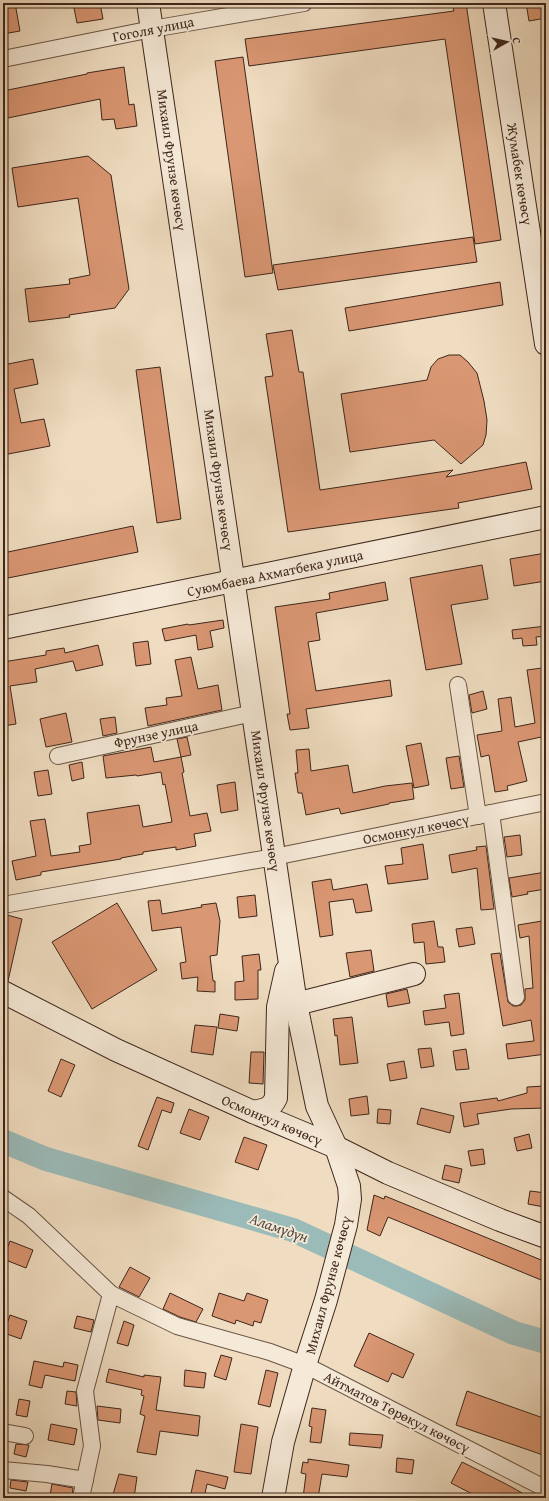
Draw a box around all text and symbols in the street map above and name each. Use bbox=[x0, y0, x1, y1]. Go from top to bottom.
street label: Гоголя улица bbox=[111, 11, 196, 47]
north arrow bbox=[487, 22, 527, 62]
text: С bbox=[509, 36, 525, 45]
street label: Михаил Фрунзе көчөсү bbox=[152, 88, 192, 233]
street label: Жумабек көчөсү bbox=[502, 121, 538, 227]
street label: Михаил Фрунзе көчөсү bbox=[199, 408, 239, 553]
street label: Суюмбаева Ахматбека улица bbox=[185, 544, 365, 601]
street label: Фрунзе улица bbox=[112, 715, 200, 753]
street label: Михаил Фрунзе көчөсү bbox=[246, 729, 286, 874]
street label: Осмонкул көчөсү bbox=[361, 809, 471, 849]
street label: Осмонкул көчөсү bbox=[218, 1090, 326, 1151]
water label: Аламүдүн bbox=[246, 1207, 312, 1247]
street label: Михаил Фрунзе көчөсү bbox=[300, 1213, 356, 1356]
street label: Айтматов Төрөкул көчөсү bbox=[320, 1366, 474, 1458]

